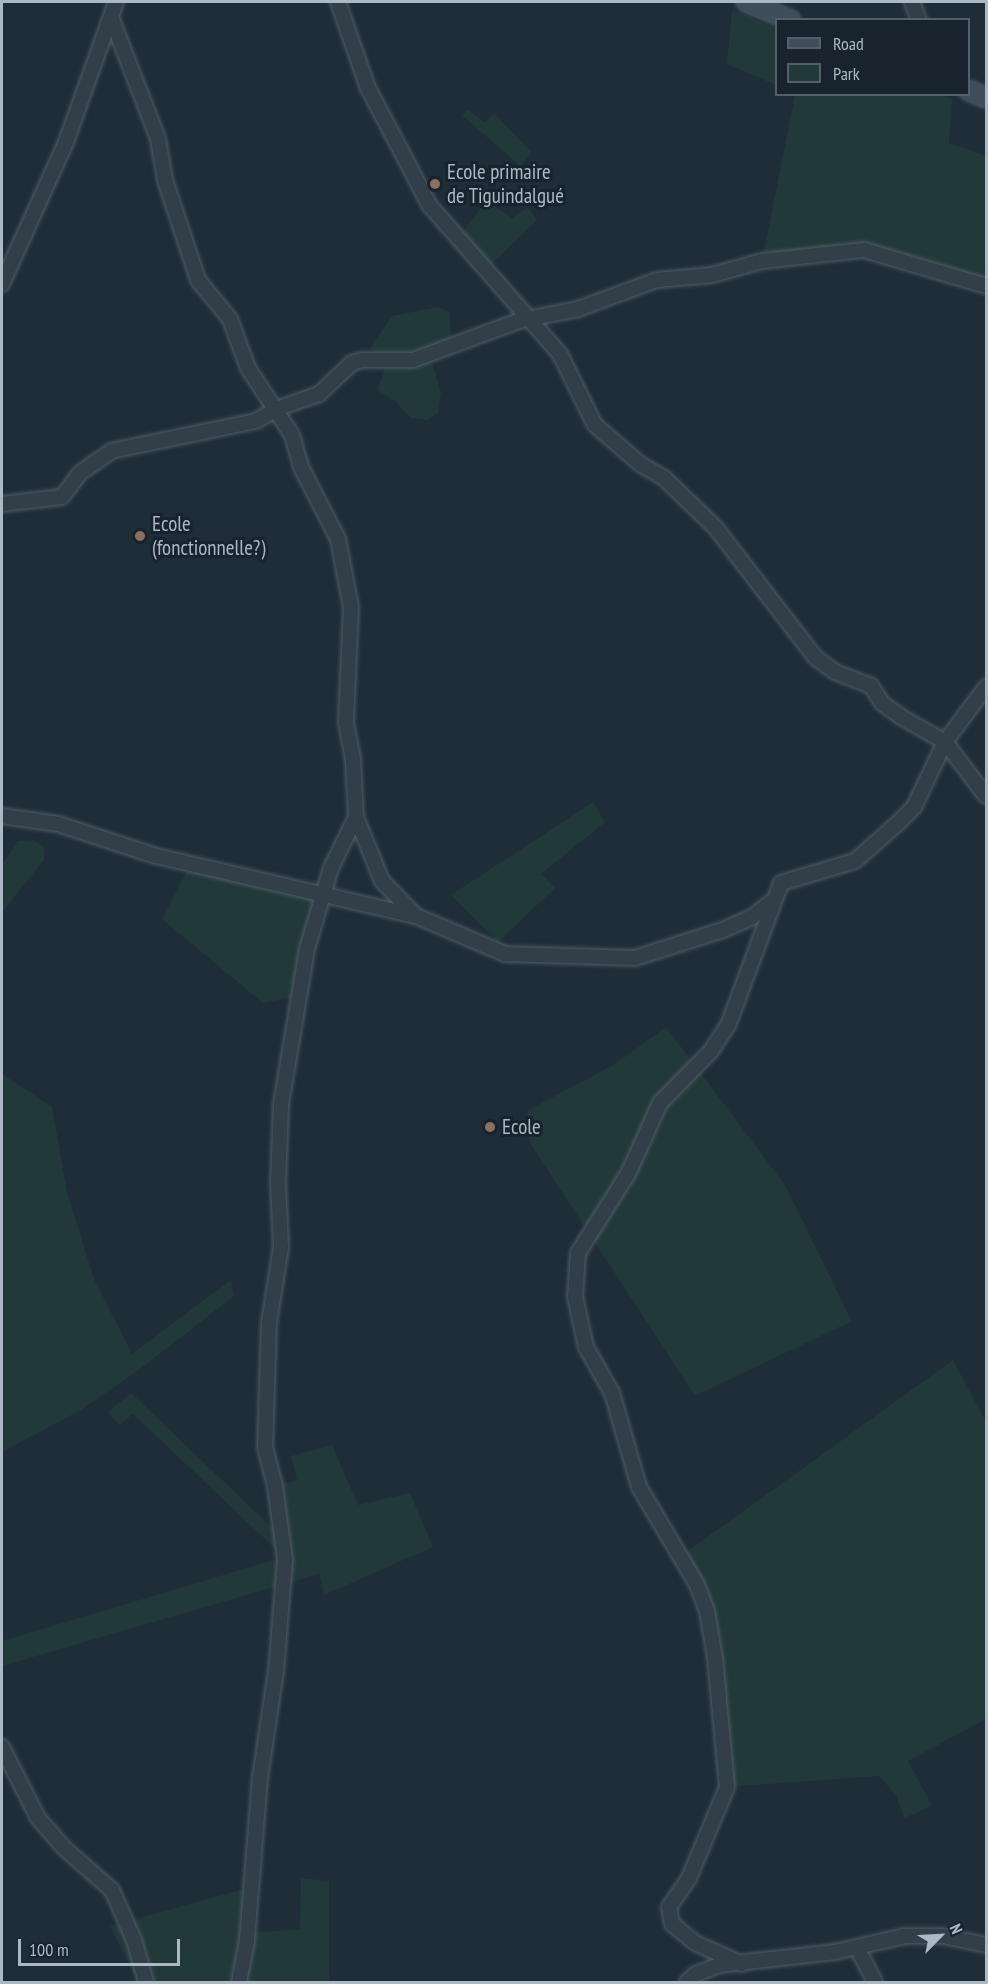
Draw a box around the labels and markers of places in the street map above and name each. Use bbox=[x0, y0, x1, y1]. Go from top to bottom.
place label: Ecole primaire de Tiguindalgué bbox=[447, 159, 564, 209]
marker: Ecole primaire de Tiguindalgué bbox=[428, 177, 442, 191]
place label: Ecole (fonctionnelle?) bbox=[152, 511, 265, 561]
marker: Ecole (fonctionnelle?) bbox=[133, 529, 147, 543]
place label: Ecole bbox=[502, 1114, 541, 1140]
marker: Ecole bbox=[483, 1120, 497, 1134]

